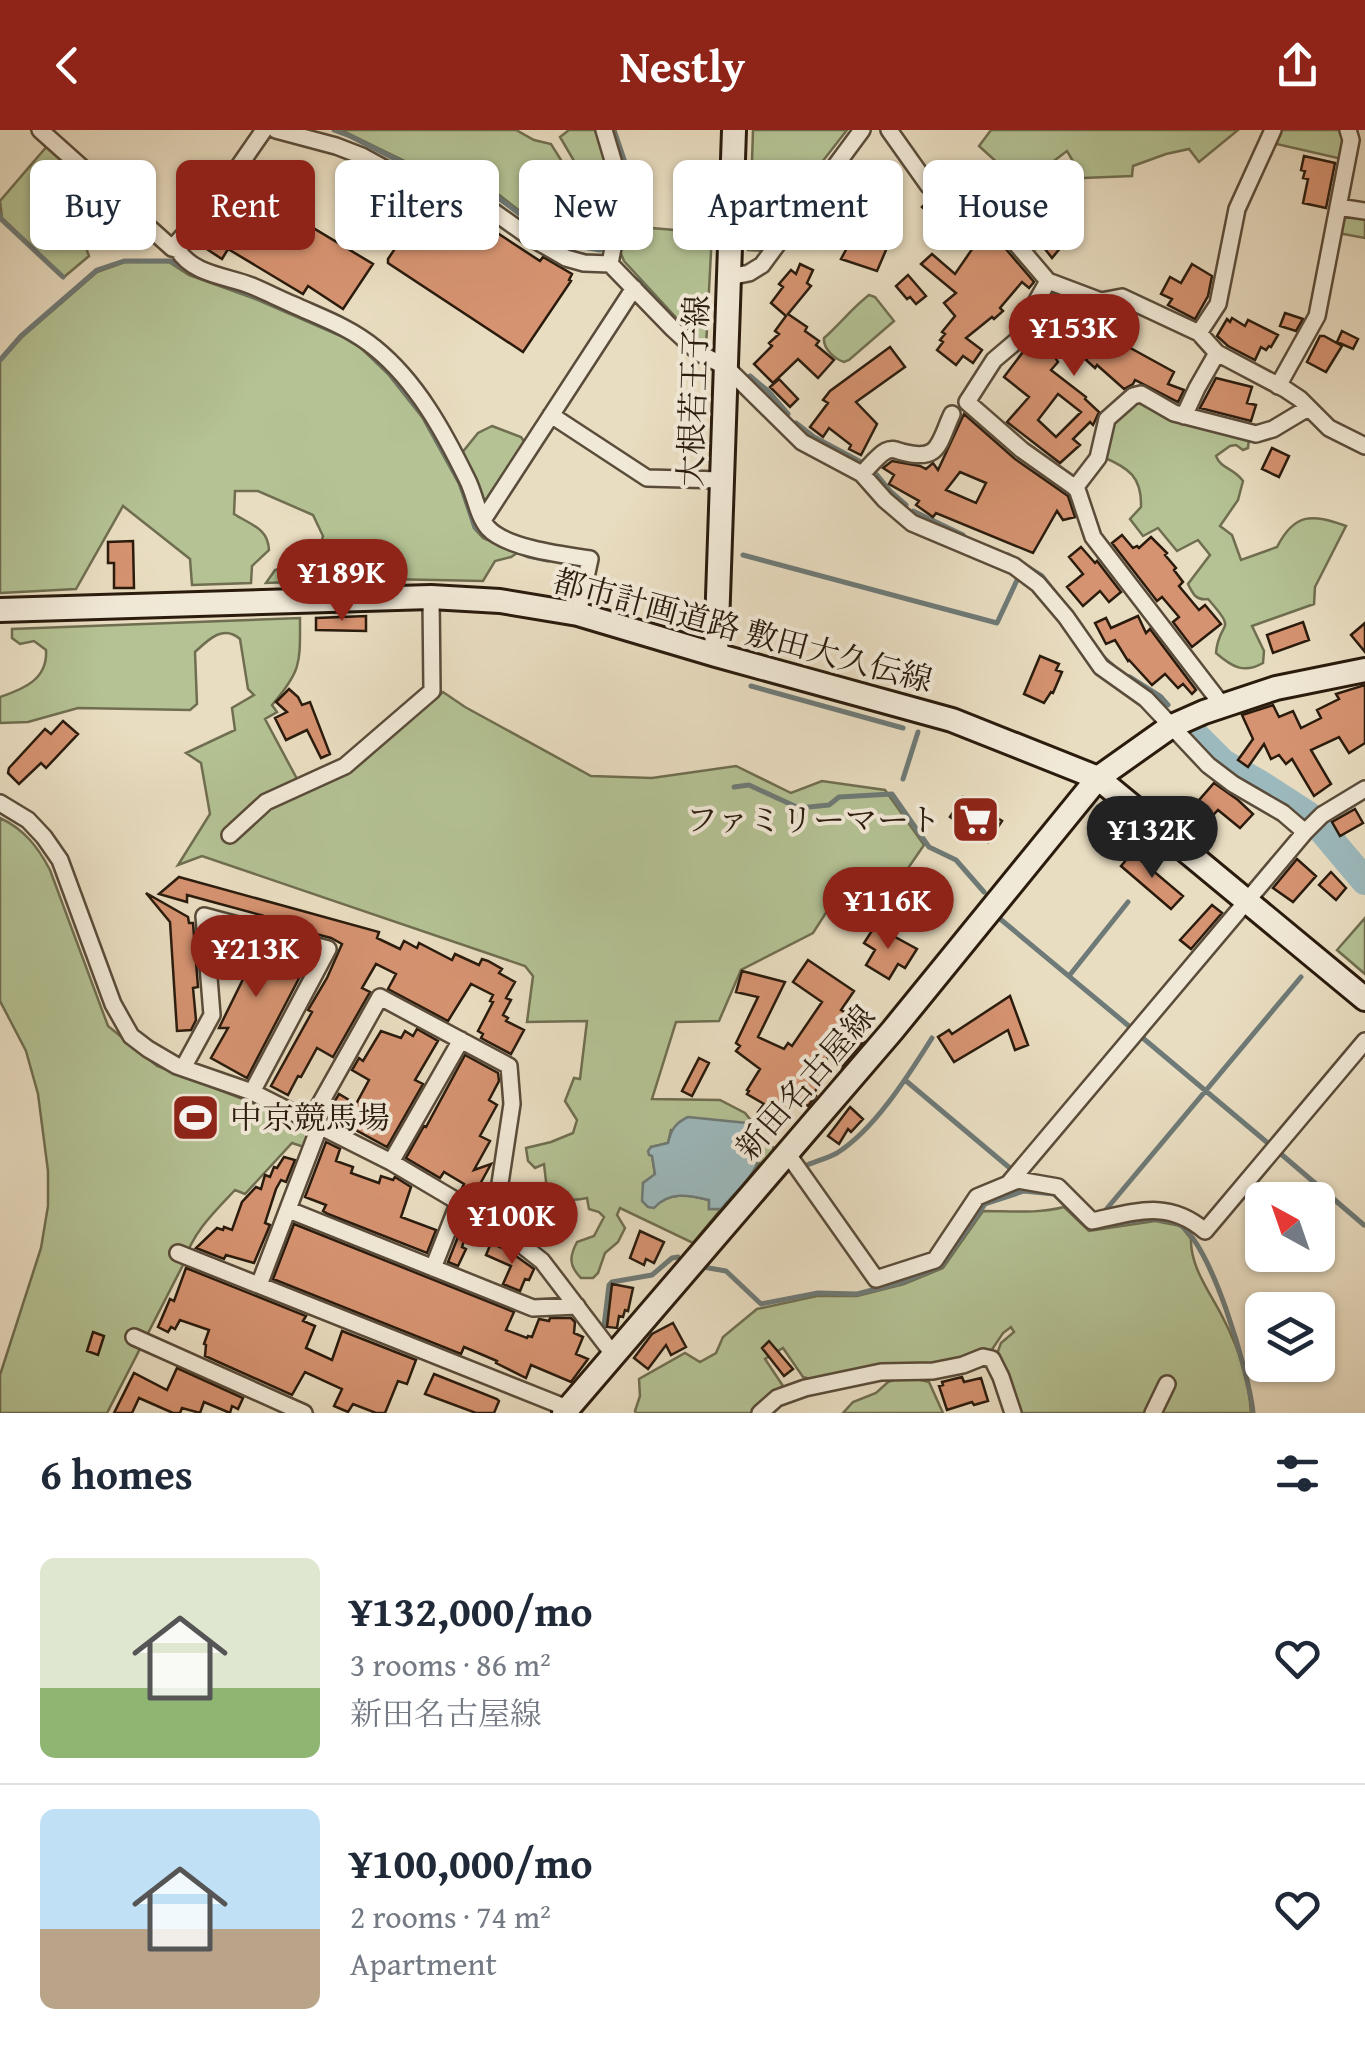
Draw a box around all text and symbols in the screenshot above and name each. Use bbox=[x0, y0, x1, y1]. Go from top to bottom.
text: Nestly bbox=[620, 33, 745, 98]
icon: back bbox=[40, 38, 95, 93]
icon: share bbox=[1270, 38, 1325, 93]
chip: Buy bbox=[30, 160, 156, 250]
chip: Rent bbox=[176, 160, 315, 250]
chip: Filters bbox=[335, 160, 499, 250]
chip: New bbox=[519, 160, 653, 250]
chip: Apartment bbox=[673, 160, 903, 250]
chip: House bbox=[923, 160, 1084, 250]
street label: 大根若王子線 bbox=[666, 294, 720, 488]
pin: ¥153K bbox=[1004, 294, 1144, 379]
text: ¥153K bbox=[1031, 303, 1117, 350]
pin: ¥189K bbox=[272, 539, 412, 624]
text: ¥189K bbox=[299, 548, 385, 595]
street label: 都市計画道路 敷田大久伝線 bbox=[548, 557, 938, 703]
supermarket icon: ファミリーマート bbox=[950, 793, 1002, 845]
place label: ファミリーマート bbox=[686, 796, 941, 843]
pin: ¥132K bbox=[1082, 796, 1222, 881]
text: ¥132K bbox=[1109, 805, 1195, 852]
pin: ¥116K bbox=[818, 867, 958, 952]
text: ¥116K bbox=[845, 876, 931, 923]
pin: ¥213K bbox=[186, 915, 326, 1000]
text: ¥213K bbox=[213, 924, 299, 971]
street label: 新田名古屋線 bbox=[724, 994, 886, 1170]
sports icon: 中京競馬場 bbox=[169, 1091, 221, 1143]
place label: 中京競馬場 bbox=[230, 1094, 390, 1141]
pin: ¥100K bbox=[442, 1182, 582, 1267]
north arrow bbox=[1245, 1182, 1335, 1272]
map controls bbox=[1245, 1182, 1335, 1382]
text: ¥100K bbox=[469, 1191, 555, 1238]
button: layers bbox=[1245, 1292, 1335, 1382]
text: 6 homes bbox=[40, 1443, 193, 1504]
icon: filters bbox=[1270, 1446, 1325, 1501]
text: ¥132,000/mo bbox=[350, 1580, 593, 1641]
icon: home bbox=[120, 1598, 240, 1718]
icon: heart bbox=[1270, 1631, 1325, 1686]
text: 3 rooms · 86 m² bbox=[350, 1641, 551, 1688]
text: 新田名古屋線 bbox=[350, 1690, 542, 1737]
text: ¥100,000/mo bbox=[350, 1832, 593, 1893]
icon: home bbox=[120, 1849, 240, 1969]
icon: heart bbox=[1270, 1882, 1325, 1937]
text: 2 rooms · 74 m² bbox=[350, 1893, 551, 1940]
text: Apartment bbox=[350, 1940, 497, 1987]

